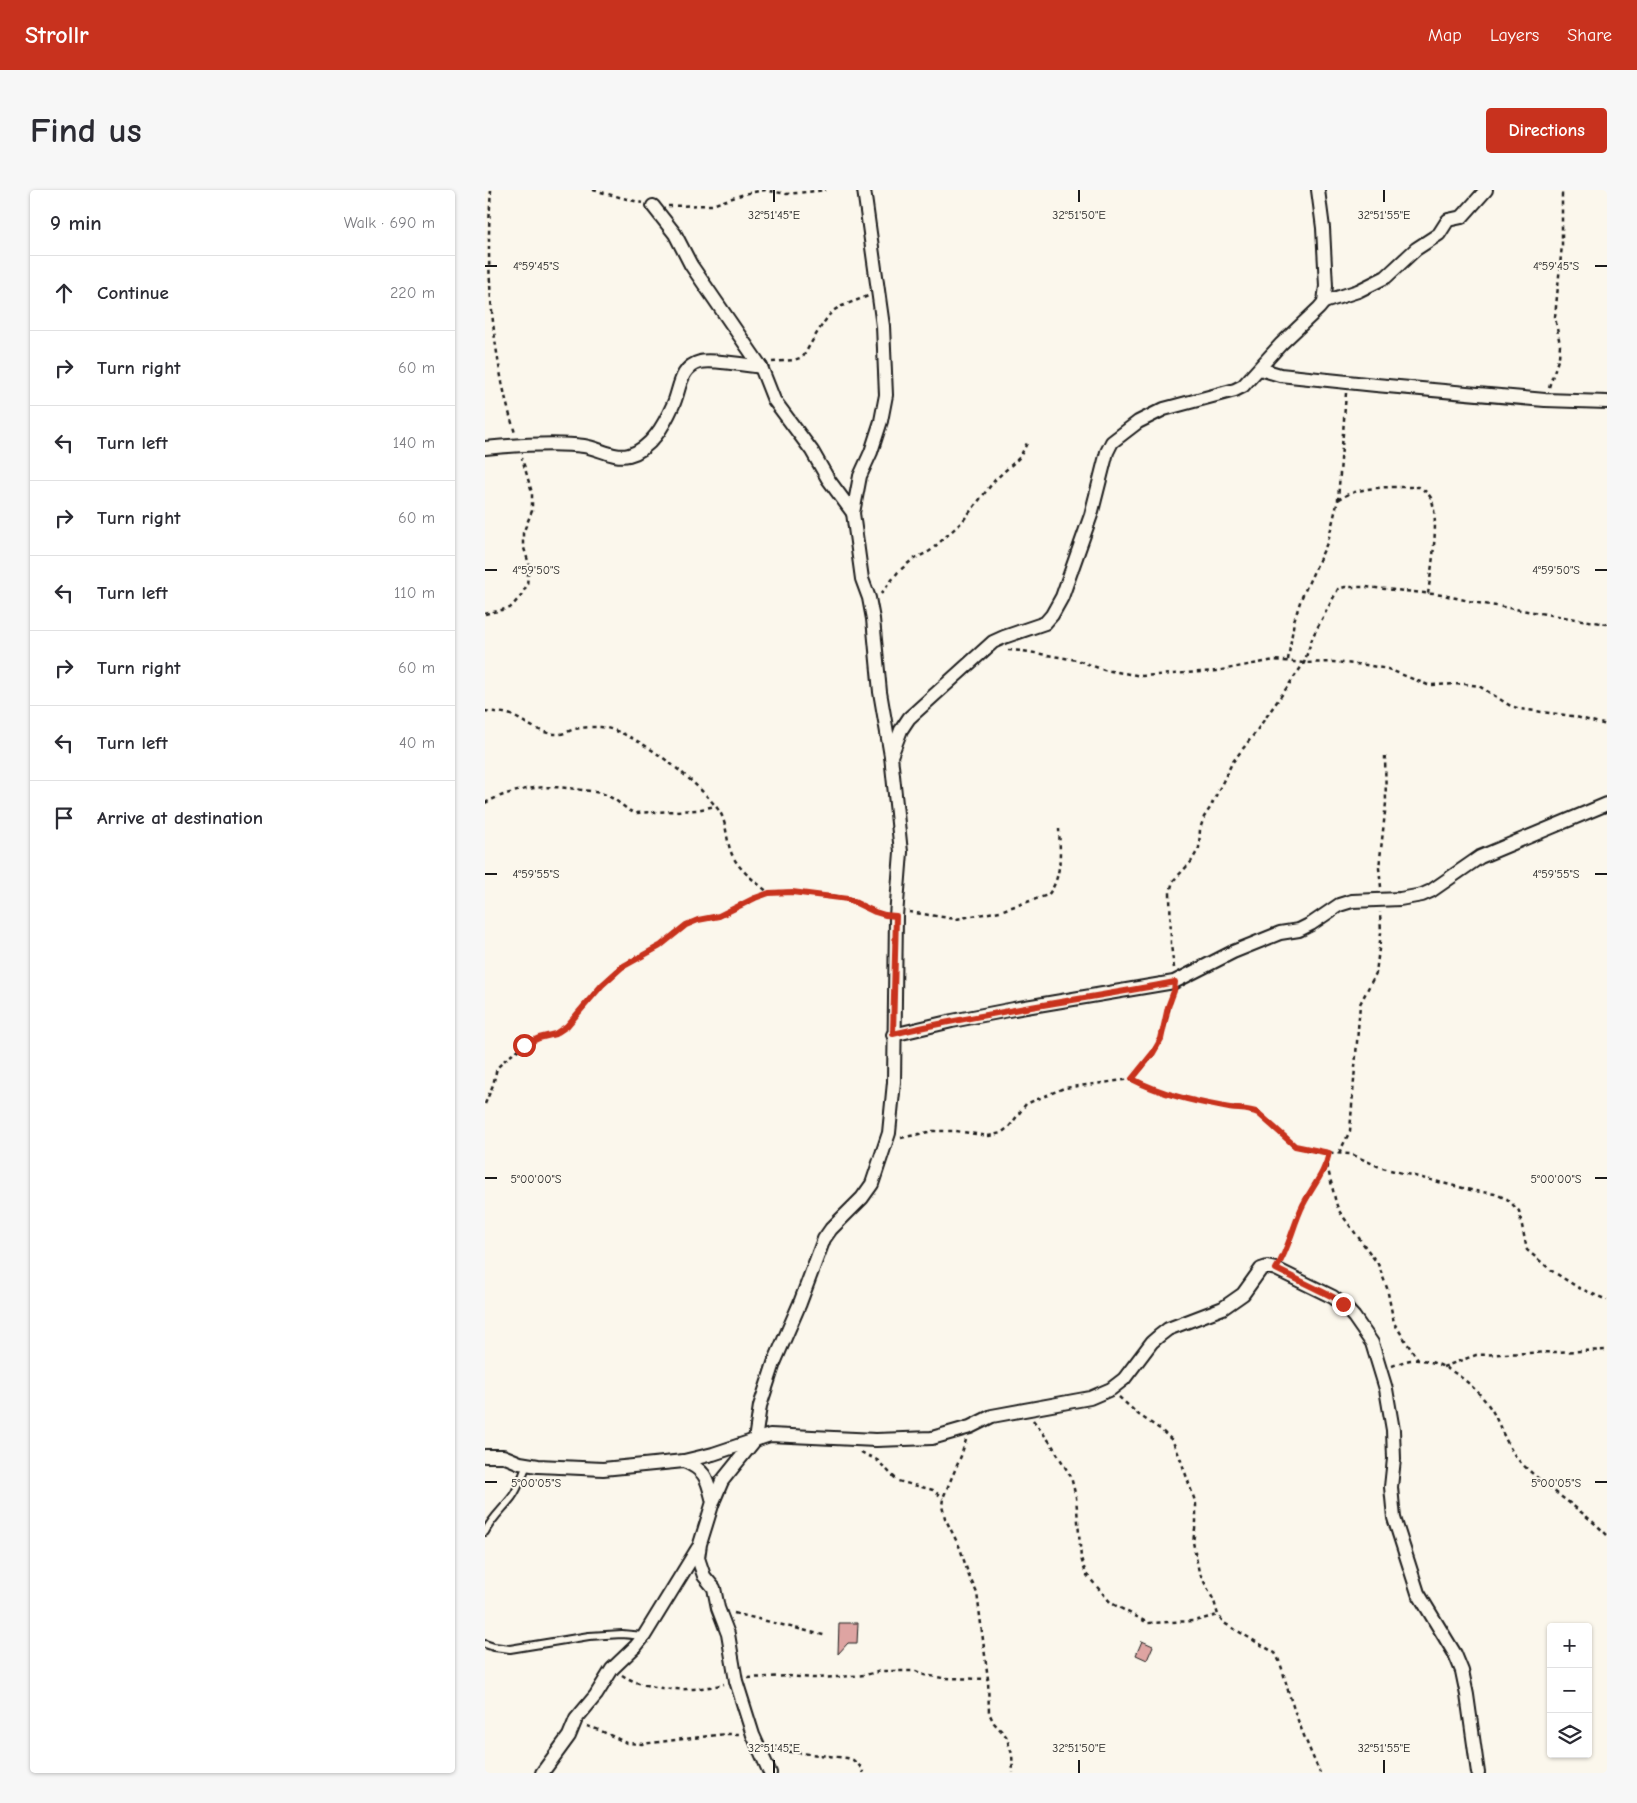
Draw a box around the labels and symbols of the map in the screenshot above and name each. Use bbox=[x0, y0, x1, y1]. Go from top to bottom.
text: 32°51'45"E bbox=[748, 208, 800, 222]
text: 32°51'50"E bbox=[1052, 208, 1106, 222]
text: 32°51'55"E bbox=[1358, 208, 1410, 222]
text: 4°59'45"S bbox=[513, 259, 559, 273]
text: 4°59'45"S bbox=[1533, 259, 1579, 273]
text: 4°59'50"S bbox=[512, 563, 560, 577]
text: 4°59'50"S bbox=[1532, 563, 1580, 577]
text: 4°59'55"S bbox=[513, 867, 560, 881]
text: 4°59'55"S bbox=[1533, 867, 1580, 881]
route start bbox=[513, 1034, 536, 1057]
text: 5°00'00"S bbox=[511, 1172, 562, 1186]
text: 5°00'00"S bbox=[1531, 1172, 1582, 1186]
route end bbox=[1332, 1293, 1355, 1316]
text: 5°00'05"S bbox=[511, 1476, 561, 1490]
text: 5°00'05"S bbox=[1531, 1476, 1581, 1490]
text: 32°51'45"E bbox=[748, 1741, 800, 1755]
text: 32°51'50"E bbox=[1052, 1741, 1106, 1755]
text: 32°51'55"E bbox=[1358, 1741, 1410, 1755]

